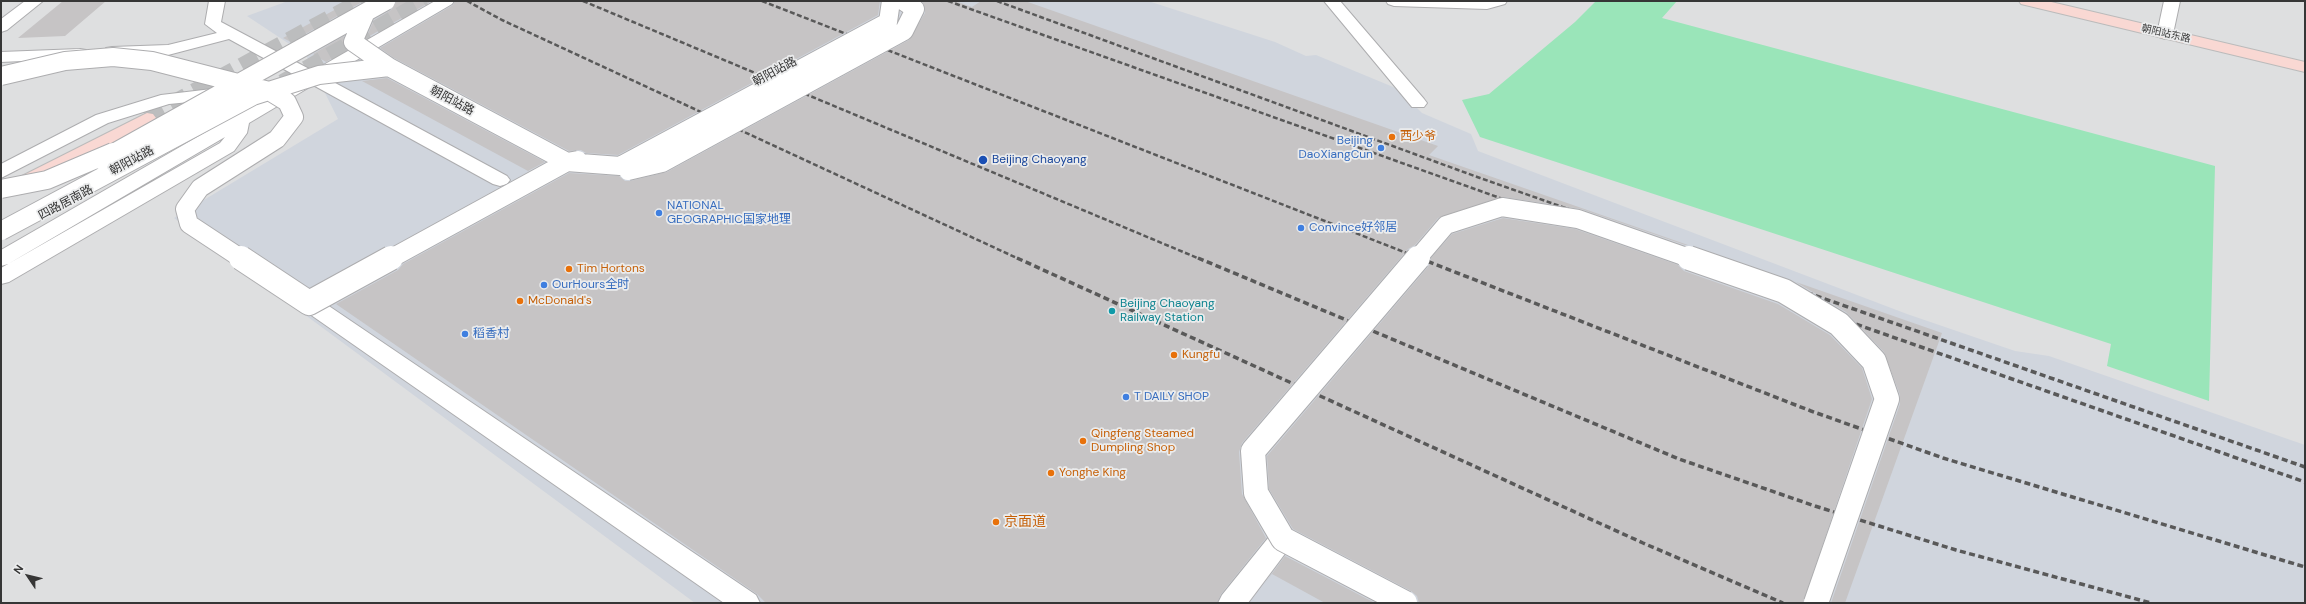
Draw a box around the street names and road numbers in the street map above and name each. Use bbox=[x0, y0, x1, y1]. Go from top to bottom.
street label: 朝阳站东路 bbox=[2140, 23, 2192, 45]
street label: 朝阳站路 bbox=[750, 54, 800, 90]
street label: 朝阳站路 bbox=[427, 83, 477, 119]
street label: 朝阳站路 bbox=[107, 143, 157, 179]
street label: 四路居南路 bbox=[36, 183, 96, 223]

